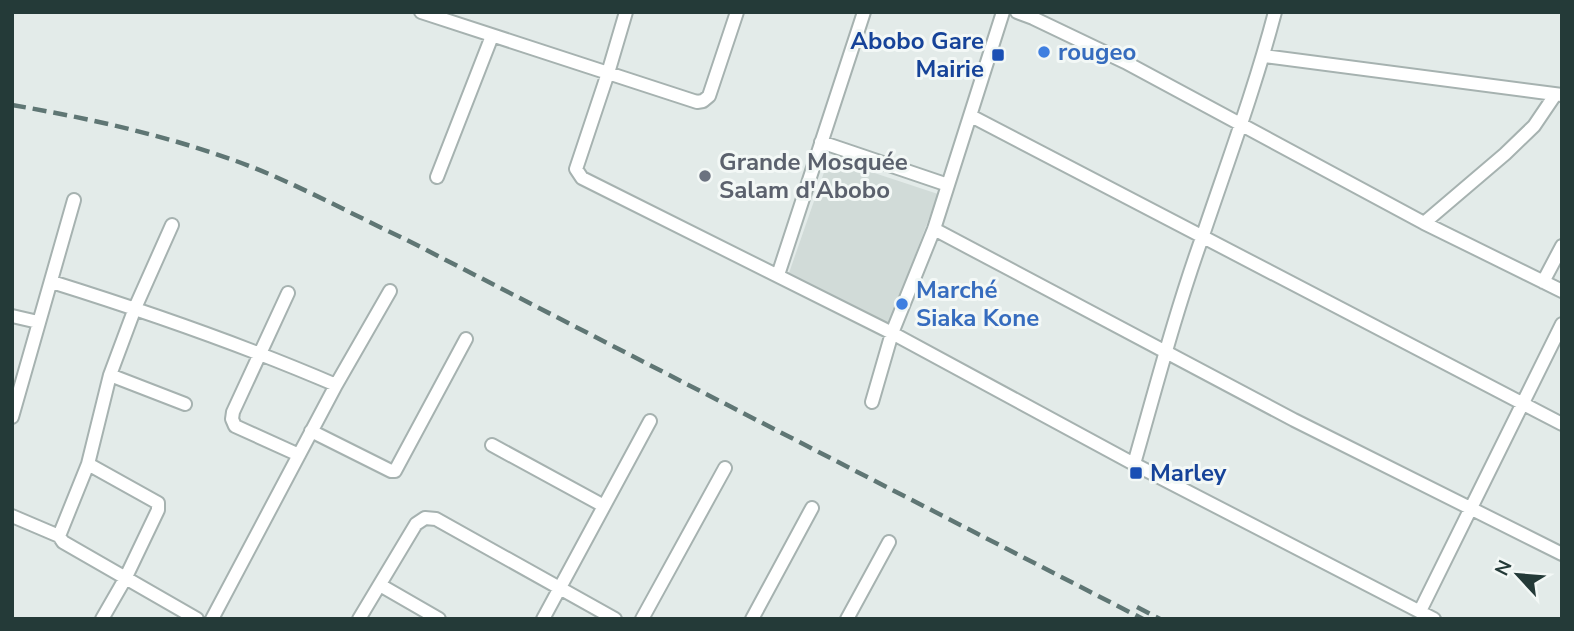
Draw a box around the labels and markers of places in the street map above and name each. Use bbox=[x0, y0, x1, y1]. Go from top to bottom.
place label: Abobo Gare Mairie bbox=[850, 25, 984, 85]
place label: rougeo bbox=[1058, 36, 1136, 68]
marker: rougeo bbox=[1036, 44, 1052, 60]
marker: Abobo Gare Mairie bbox=[990, 47, 1006, 63]
place label: Grande Mosquée Salam d'Abobo bbox=[719, 146, 908, 206]
marker: Grande Mosquée Salam d'Abobo bbox=[697, 168, 713, 184]
place label: Marché Siaka Kone bbox=[916, 274, 1039, 334]
marker: Marché Siaka Kone bbox=[894, 296, 910, 312]
place label: Marley bbox=[1150, 457, 1227, 489]
marker: Marley bbox=[1128, 465, 1144, 481]

